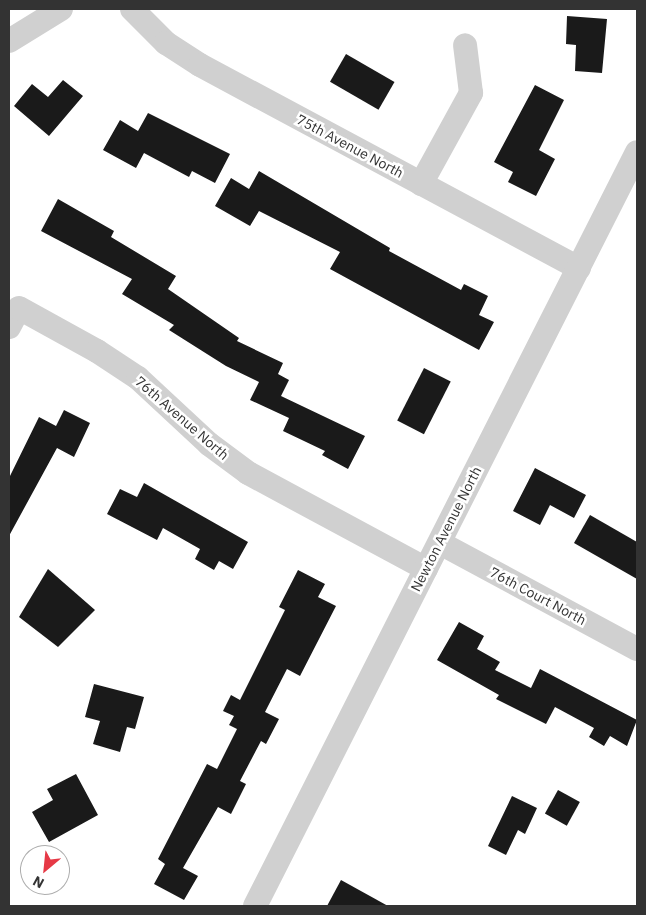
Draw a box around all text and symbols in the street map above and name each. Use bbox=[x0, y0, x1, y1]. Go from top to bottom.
street label: 75th Avenue North bbox=[294, 111, 406, 181]
street label: 76th Avenue North bbox=[132, 373, 232, 463]
street label: Newton Avenue North bbox=[407, 464, 485, 594]
street label: 76th Court North bbox=[487, 564, 589, 628]
north arrow bbox=[20, 845, 70, 895]
text: N bbox=[30, 872, 47, 893]

